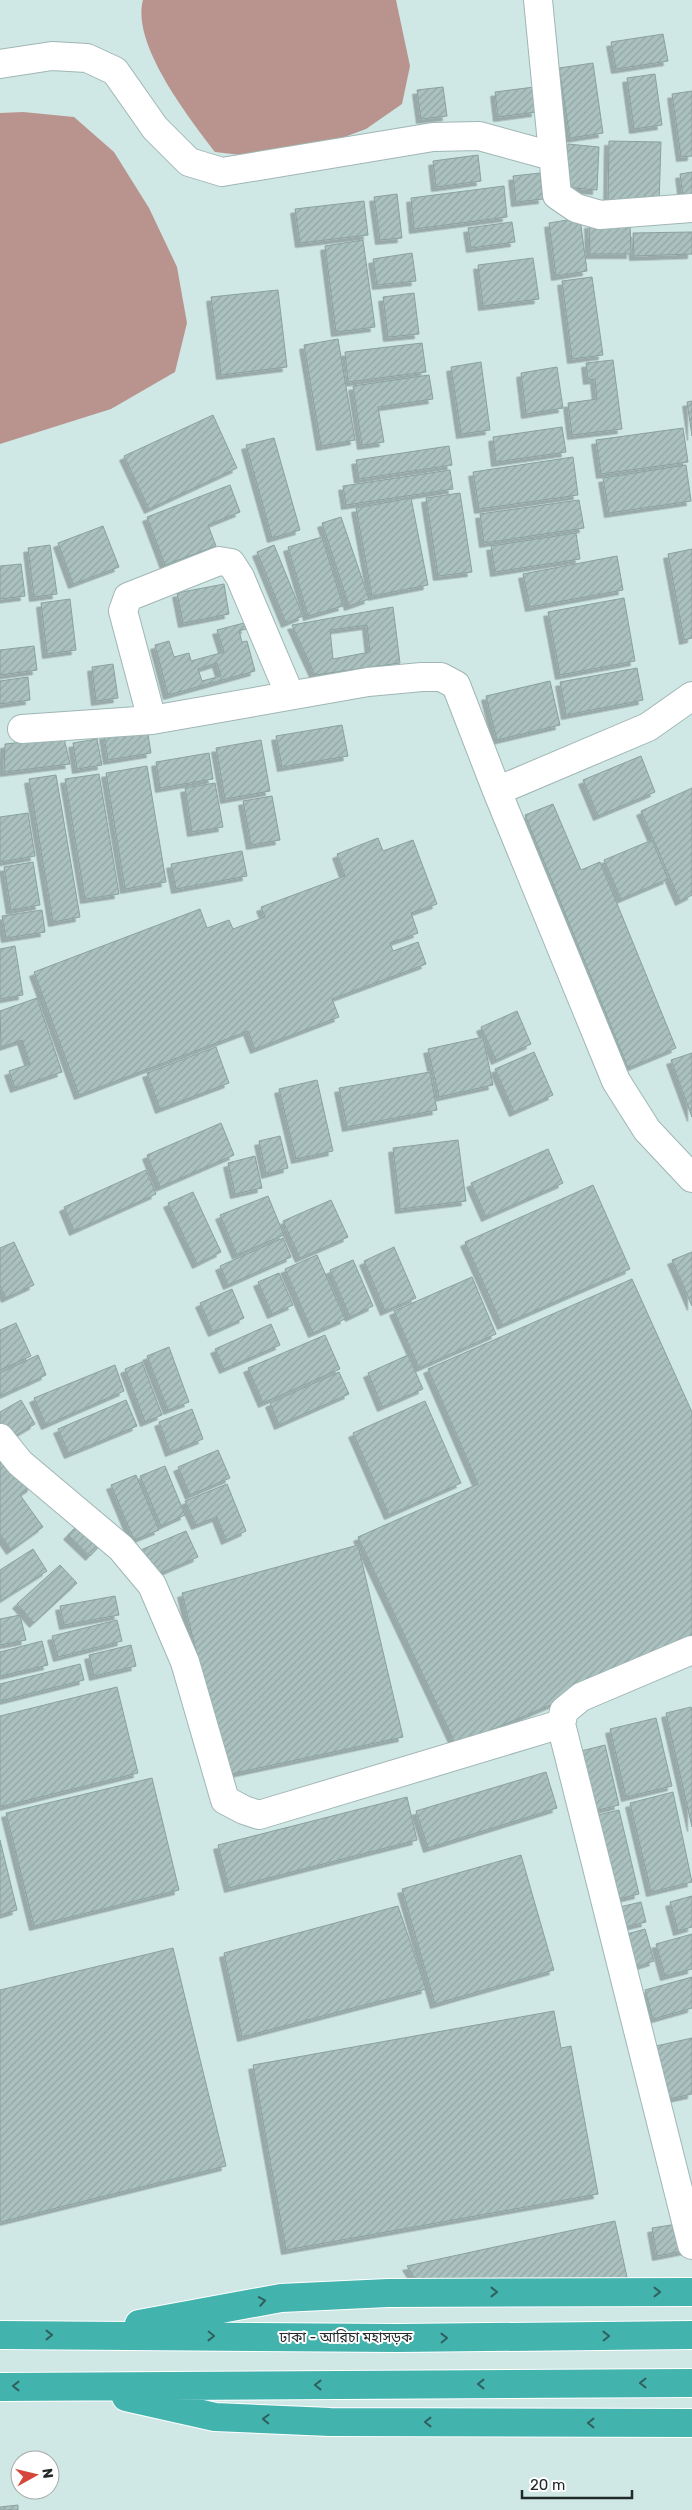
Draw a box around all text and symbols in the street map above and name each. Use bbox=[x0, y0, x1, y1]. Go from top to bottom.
one-way arrow bbox=[490, 2287, 498, 2297]
one-way arrow bbox=[653, 2287, 661, 2297]
one-way arrow bbox=[258, 2297, 266, 2307]
street label: ঢাকা - আরিচা মহাসড়ক bbox=[279, 2329, 413, 2346]
one-way arrow bbox=[45, 2330, 53, 2340]
one-way arrow bbox=[208, 2331, 215, 2341]
one-way arrow bbox=[602, 2331, 610, 2341]
one-way arrow bbox=[440, 2333, 448, 2343]
one-way arrow bbox=[639, 2378, 647, 2388]
one-way arrow bbox=[477, 2379, 484, 2389]
one-way arrow bbox=[314, 2380, 322, 2390]
one-way arrow bbox=[12, 2381, 20, 2392]
one-way arrow bbox=[262, 2414, 270, 2424]
one-way arrow bbox=[424, 2417, 432, 2427]
one-way arrow bbox=[587, 2418, 594, 2428]
north arrow bbox=[10, 2450, 60, 2500]
text: N bbox=[38, 2467, 56, 2479]
scale bar bbox=[522, 2468, 632, 2500]
text: 20 m bbox=[530, 2476, 565, 2494]

